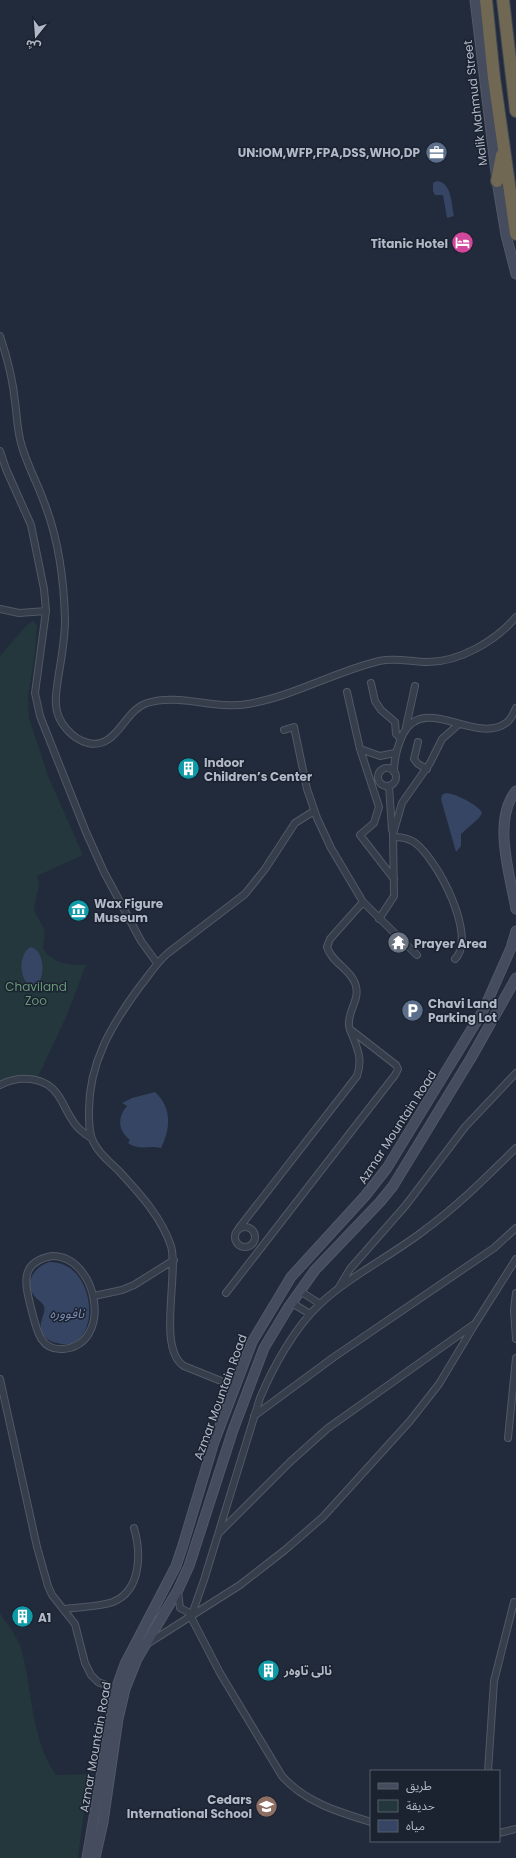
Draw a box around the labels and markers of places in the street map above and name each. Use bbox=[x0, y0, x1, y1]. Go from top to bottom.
office icon: UN:IOM,WFP,FPA,DSS,WHO,DP bbox=[423, 139, 449, 165]
place label: UN:IOM,WFP,FPA,DSS,WHO,DP bbox=[238, 144, 421, 161]
hotel icon: Titanic Hotel bbox=[450, 230, 476, 256]
place label: Titanic Hotel bbox=[371, 235, 448, 252]
place label: Indoor Children’s Center bbox=[204, 754, 312, 785]
building icon: Indoor Children’s Center bbox=[175, 756, 201, 782]
place label: Wax Figure Museum bbox=[94, 895, 164, 926]
museum icon: Wax Figure Museum bbox=[65, 897, 91, 923]
temple icon: Prayer Area bbox=[386, 930, 412, 956]
place label: Prayer Area bbox=[414, 935, 487, 952]
place label: Chavi Land Parking Lot bbox=[428, 995, 497, 1026]
parking icon: Chavi Land Parking Lot bbox=[399, 997, 425, 1023]
building icon: A1 bbox=[10, 1604, 36, 1630]
place label: A1 bbox=[38, 1609, 51, 1626]
building icon: نالی تاوەر bbox=[255, 1657, 281, 1683]
place label: نالی تاوەر bbox=[283, 1662, 332, 1679]
place label: Cedars International School bbox=[127, 1791, 252, 1822]
school or university icon: Cedars International School bbox=[254, 1793, 280, 1819]

